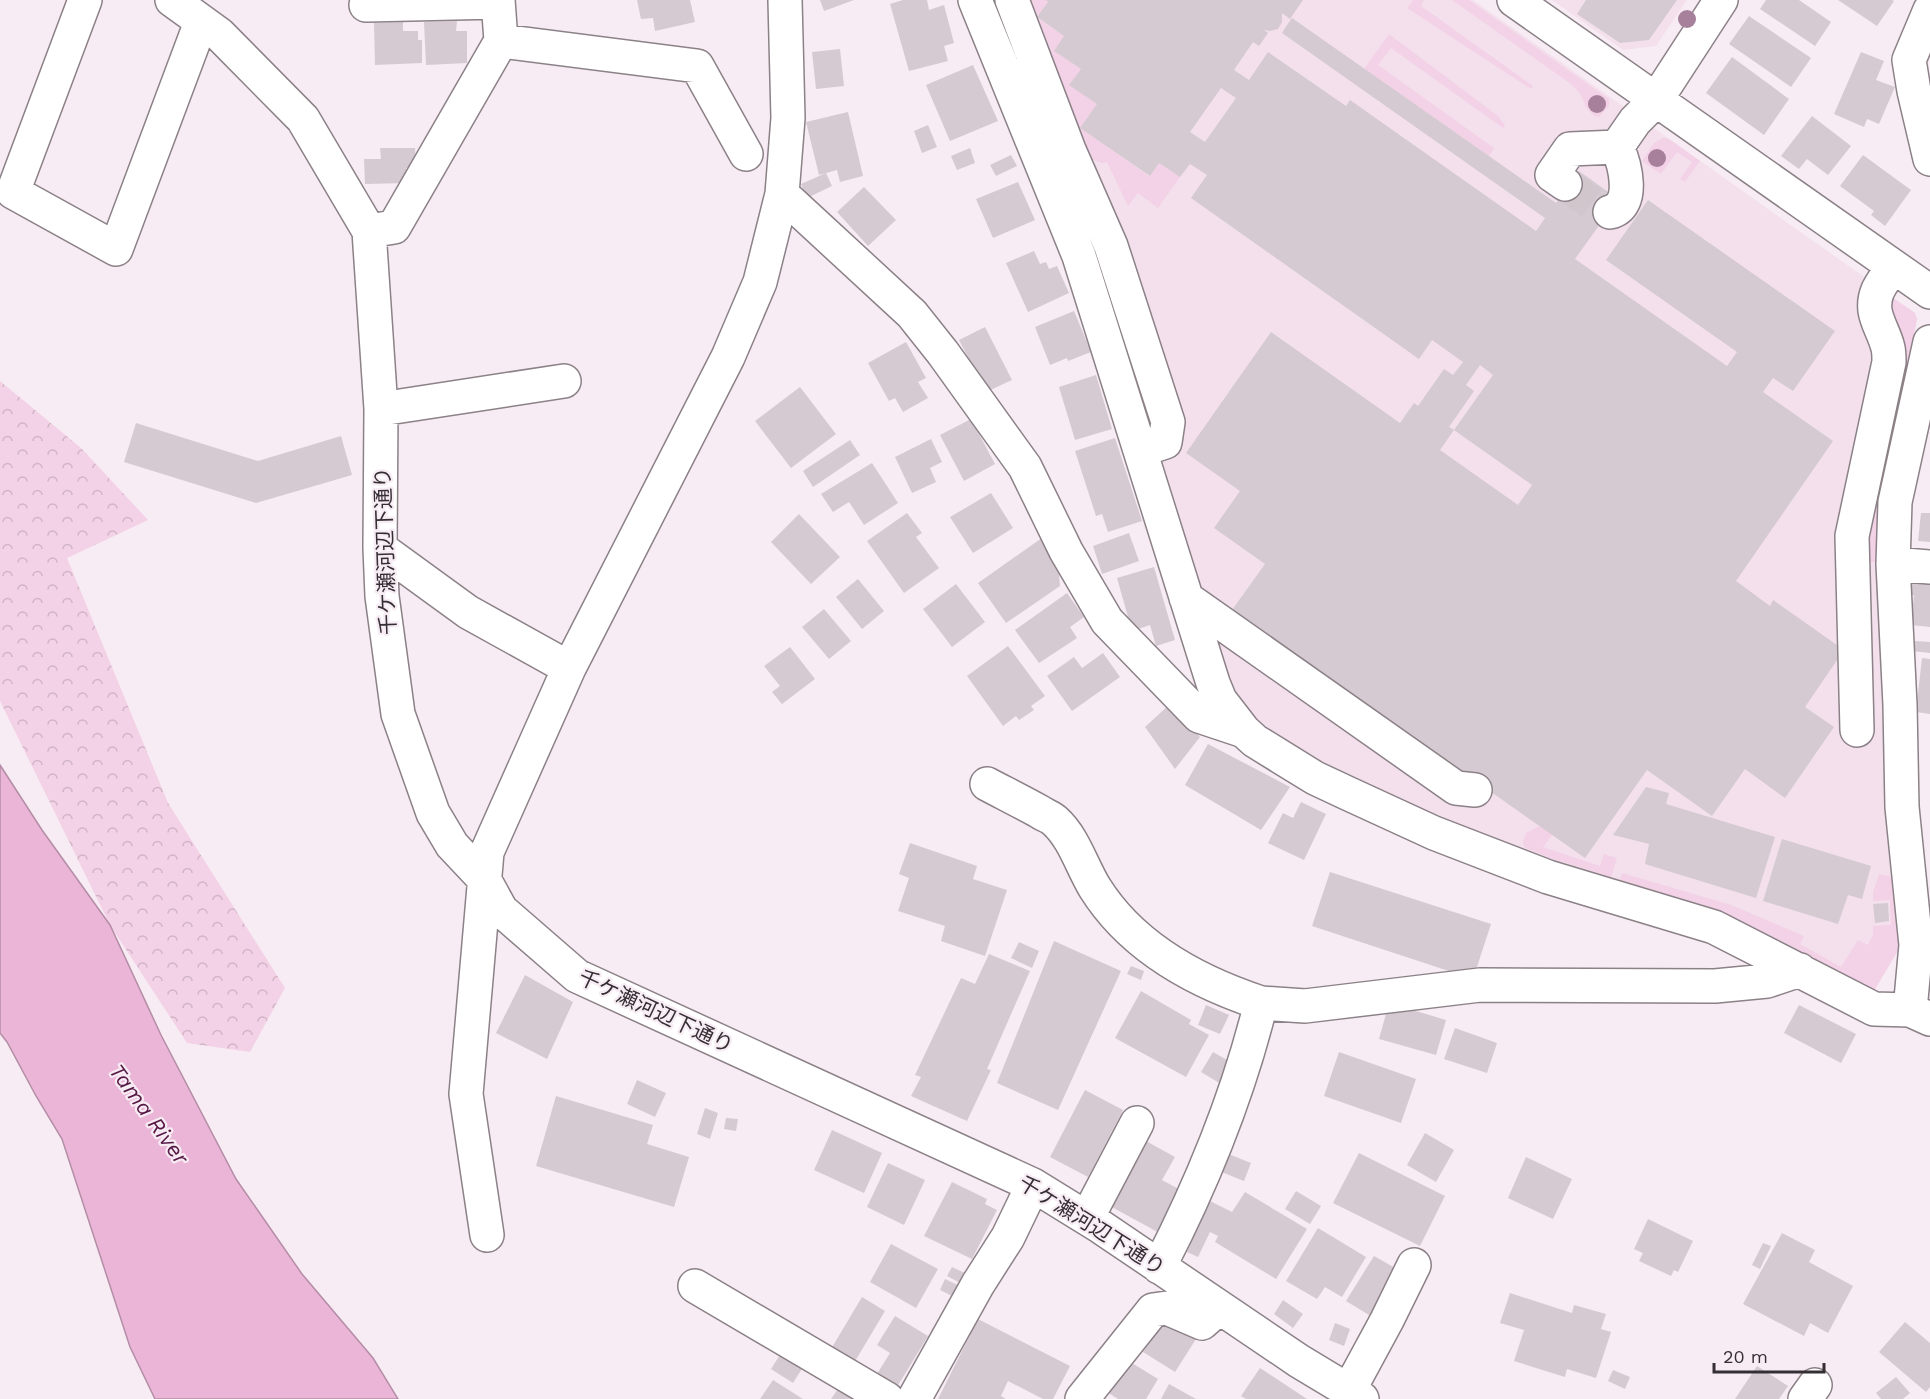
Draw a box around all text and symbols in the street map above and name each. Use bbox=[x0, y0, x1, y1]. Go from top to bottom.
street label: 千ケ瀬河辺下通り bbox=[370, 467, 400, 635]
street label: 千ケ瀬河辺下通り bbox=[575, 964, 737, 1058]
water label: Tama River bbox=[104, 1059, 195, 1170]
street label: 千ケ瀬河辺下通り bbox=[1014, 1170, 1170, 1280]
scale bar bbox=[1714, 1336, 1824, 1374]
text: 20 m bbox=[1723, 1346, 1768, 1367]

